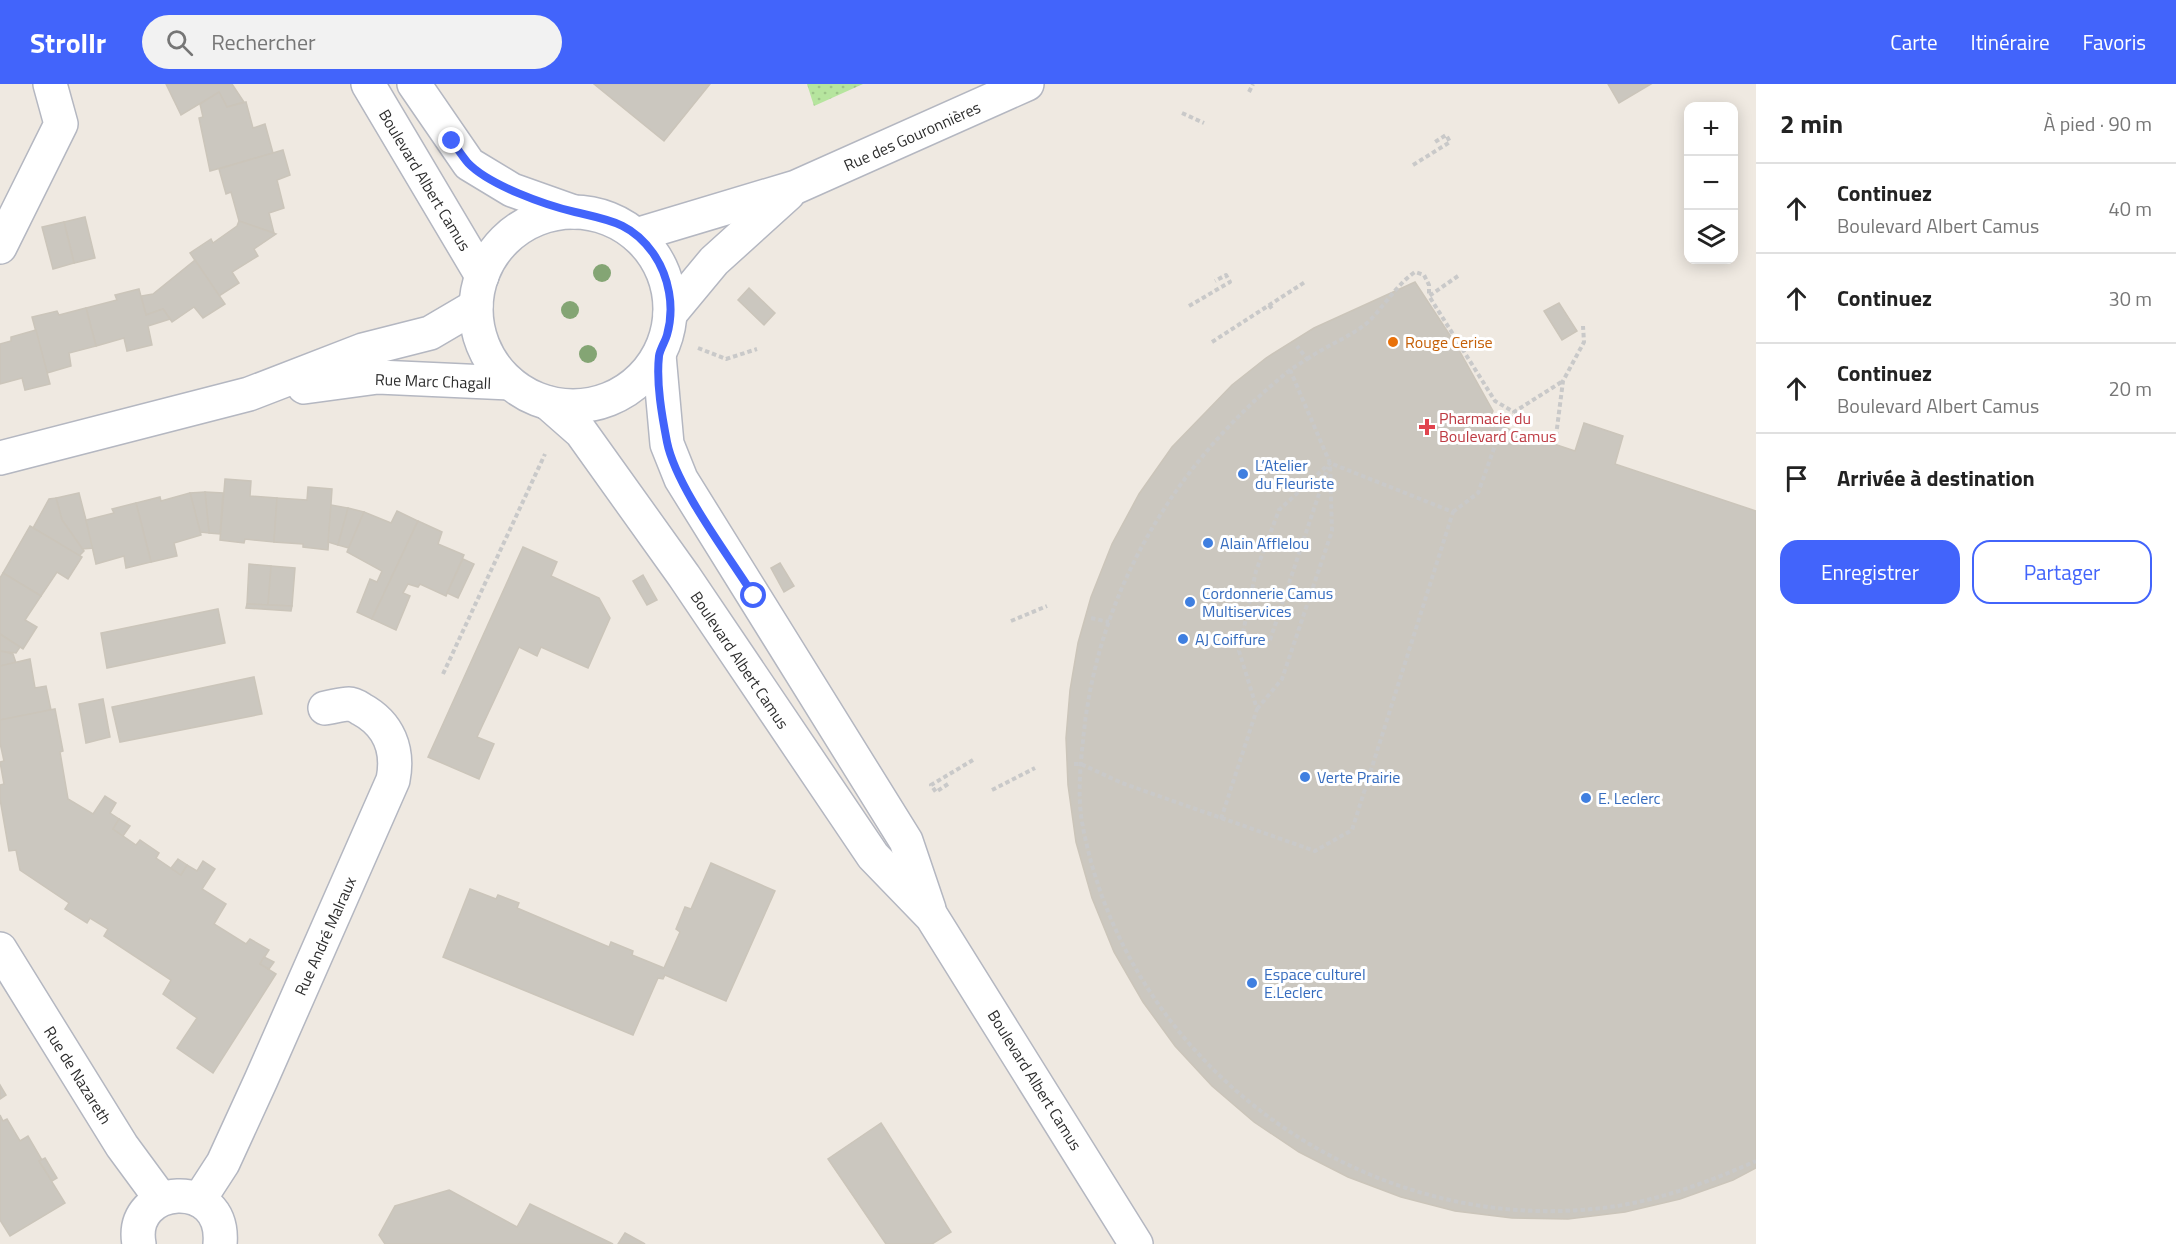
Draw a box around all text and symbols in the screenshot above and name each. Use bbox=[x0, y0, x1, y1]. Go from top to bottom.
search box bbox=[142, 15, 562, 69]
text: Strollr bbox=[30, 21, 106, 64]
text: Rechercher bbox=[211, 25, 316, 59]
icon: search bbox=[163, 26, 196, 59]
text: Carte bbox=[1890, 26, 1938, 58]
text: Itinéraire bbox=[1971, 26, 2050, 58]
text: Favoris bbox=[2083, 26, 2146, 58]
street label: Rue des Gouronnières bbox=[840, 95, 984, 177]
map controls bbox=[1684, 102, 1738, 264]
button: + bbox=[1684, 102, 1738, 156]
street label: Boulevard Albert Camus bbox=[373, 104, 477, 256]
text: 2 min bbox=[1780, 104, 1843, 143]
text: À pied · 90 m bbox=[2043, 108, 2152, 139]
route end bbox=[438, 127, 464, 153]
button: − bbox=[1684, 156, 1738, 210]
text: Continuez bbox=[1837, 176, 1932, 210]
icon: ahead bbox=[1780, 192, 1813, 225]
text: 40 m bbox=[2108, 193, 2152, 224]
button: layers bbox=[1684, 210, 1738, 264]
text: Boulevard Albert Camus bbox=[1837, 210, 2039, 241]
text: Continuez bbox=[1837, 281, 1932, 315]
icon: ahead bbox=[1780, 282, 1813, 315]
text: 30 m bbox=[2108, 283, 2152, 314]
place label: Rouge Cerise bbox=[1405, 330, 1493, 354]
marker: Rouge Cerise bbox=[1386, 335, 1400, 349]
text: Continuez bbox=[1837, 356, 1932, 390]
street label: Rue Marc Chagall bbox=[375, 367, 491, 395]
icon: ahead bbox=[1780, 372, 1813, 405]
text: 20 m bbox=[2108, 373, 2152, 404]
text: Boulevard Albert Camus bbox=[1837, 390, 2039, 421]
place label: Pharmacie du Boulevard Camus bbox=[1439, 406, 1556, 448]
marker: Pharmacie du Boulevard Camus bbox=[1420, 420, 1434, 434]
place label: L’Atelier du Fleuriste bbox=[1255, 453, 1334, 495]
text: Arrivée à destination bbox=[1837, 461, 2035, 495]
icon: arrive bbox=[1780, 462, 1813, 495]
marker: L’Atelier du Fleuriste bbox=[1236, 467, 1250, 481]
place label: Alain Afflelou bbox=[1220, 531, 1309, 555]
marker: Alain Afflelou bbox=[1201, 536, 1215, 550]
button: Enregistrer bbox=[1780, 540, 1960, 604]
button: Partager bbox=[1972, 540, 2152, 604]
place label: Cordonnerie Camus Multiservices bbox=[1202, 581, 1333, 623]
route start bbox=[740, 582, 766, 608]
street label: Boulevard Albert Camus bbox=[685, 586, 795, 734]
marker: Cordonnerie Camus Multiservices bbox=[1183, 595, 1197, 609]
place label: AJ Coiffure bbox=[1195, 627, 1266, 651]
marker: AJ Coiffure bbox=[1176, 632, 1190, 646]
place label: Verte Prairie bbox=[1317, 765, 1400, 789]
marker: Verte Prairie bbox=[1298, 770, 1312, 784]
place label: E. Leclerc bbox=[1598, 786, 1661, 810]
marker: E. Leclerc bbox=[1579, 791, 1593, 805]
street label: Rue André Malraux bbox=[288, 873, 362, 999]
place label: Espace culturel E.Leclerc bbox=[1264, 962, 1366, 1004]
marker: Espace culturel E.Leclerc bbox=[1245, 976, 1259, 990]
street label: Boulevard Albert Camus bbox=[982, 1005, 1088, 1155]
street label: Rue de Nazareth bbox=[38, 1021, 118, 1129]

